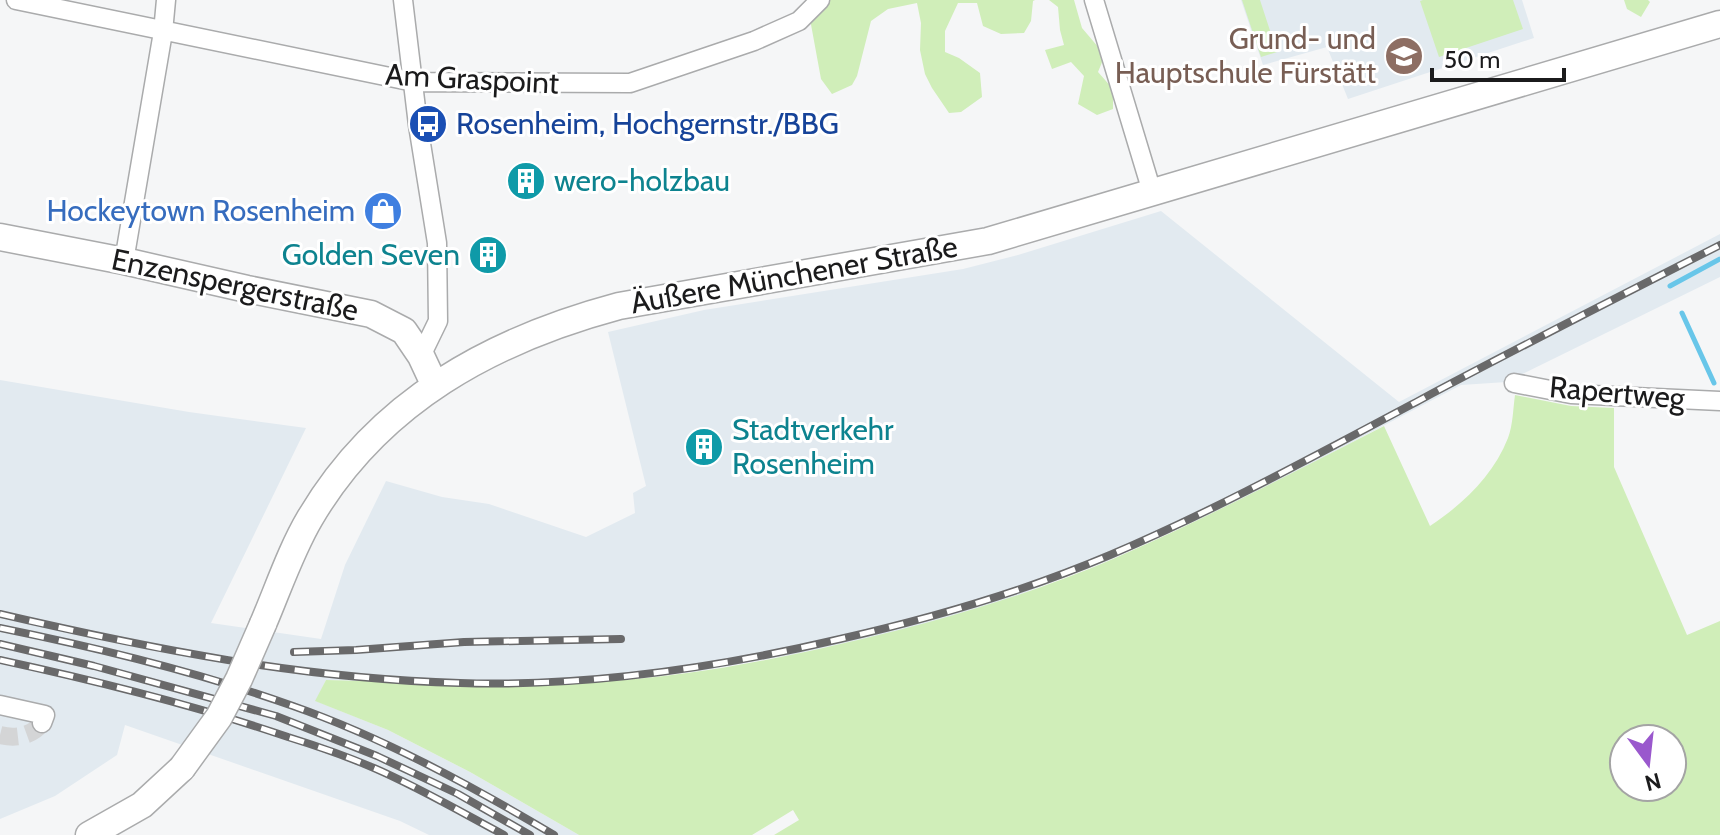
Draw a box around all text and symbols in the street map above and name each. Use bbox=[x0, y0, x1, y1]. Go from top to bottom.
place label: Grund- und Hauptschule Fürstätt bbox=[1115, 20, 1376, 91]
scale bar bbox=[1432, 32, 1564, 82]
school or university icon: Grund- und Hauptschule Fürstätt bbox=[1383, 35, 1425, 77]
text: 50 m bbox=[1444, 45, 1500, 74]
street label: Am Graspoint bbox=[384, 55, 560, 102]
bus stop icon: Rosenheim, Hochgernstr./BBG bbox=[407, 103, 449, 145]
place label: Rosenheim, Hochgernstr./BBG bbox=[456, 105, 839, 142]
building icon: wero-holzbau bbox=[505, 160, 547, 202]
place label: wero-holzbau bbox=[554, 162, 730, 199]
shop icon: Hockeytown Rosenheim bbox=[362, 190, 404, 232]
place label: Hockeytown Rosenheim bbox=[47, 192, 355, 229]
street label: Äußere Münchener Straße bbox=[628, 228, 960, 321]
building icon: Golden Seven bbox=[467, 234, 509, 276]
place label: Golden Seven bbox=[282, 236, 460, 273]
street label: Enzenspergerstraße bbox=[108, 240, 362, 329]
street label: Rapertweg bbox=[1548, 368, 1687, 417]
place label: Stadtverkehr Rosenheim bbox=[732, 411, 894, 482]
building icon: Stadtverkehr Rosenheim bbox=[683, 426, 725, 468]
north arrow bbox=[1608, 723, 1688, 803]
text: N bbox=[1642, 767, 1664, 797]

